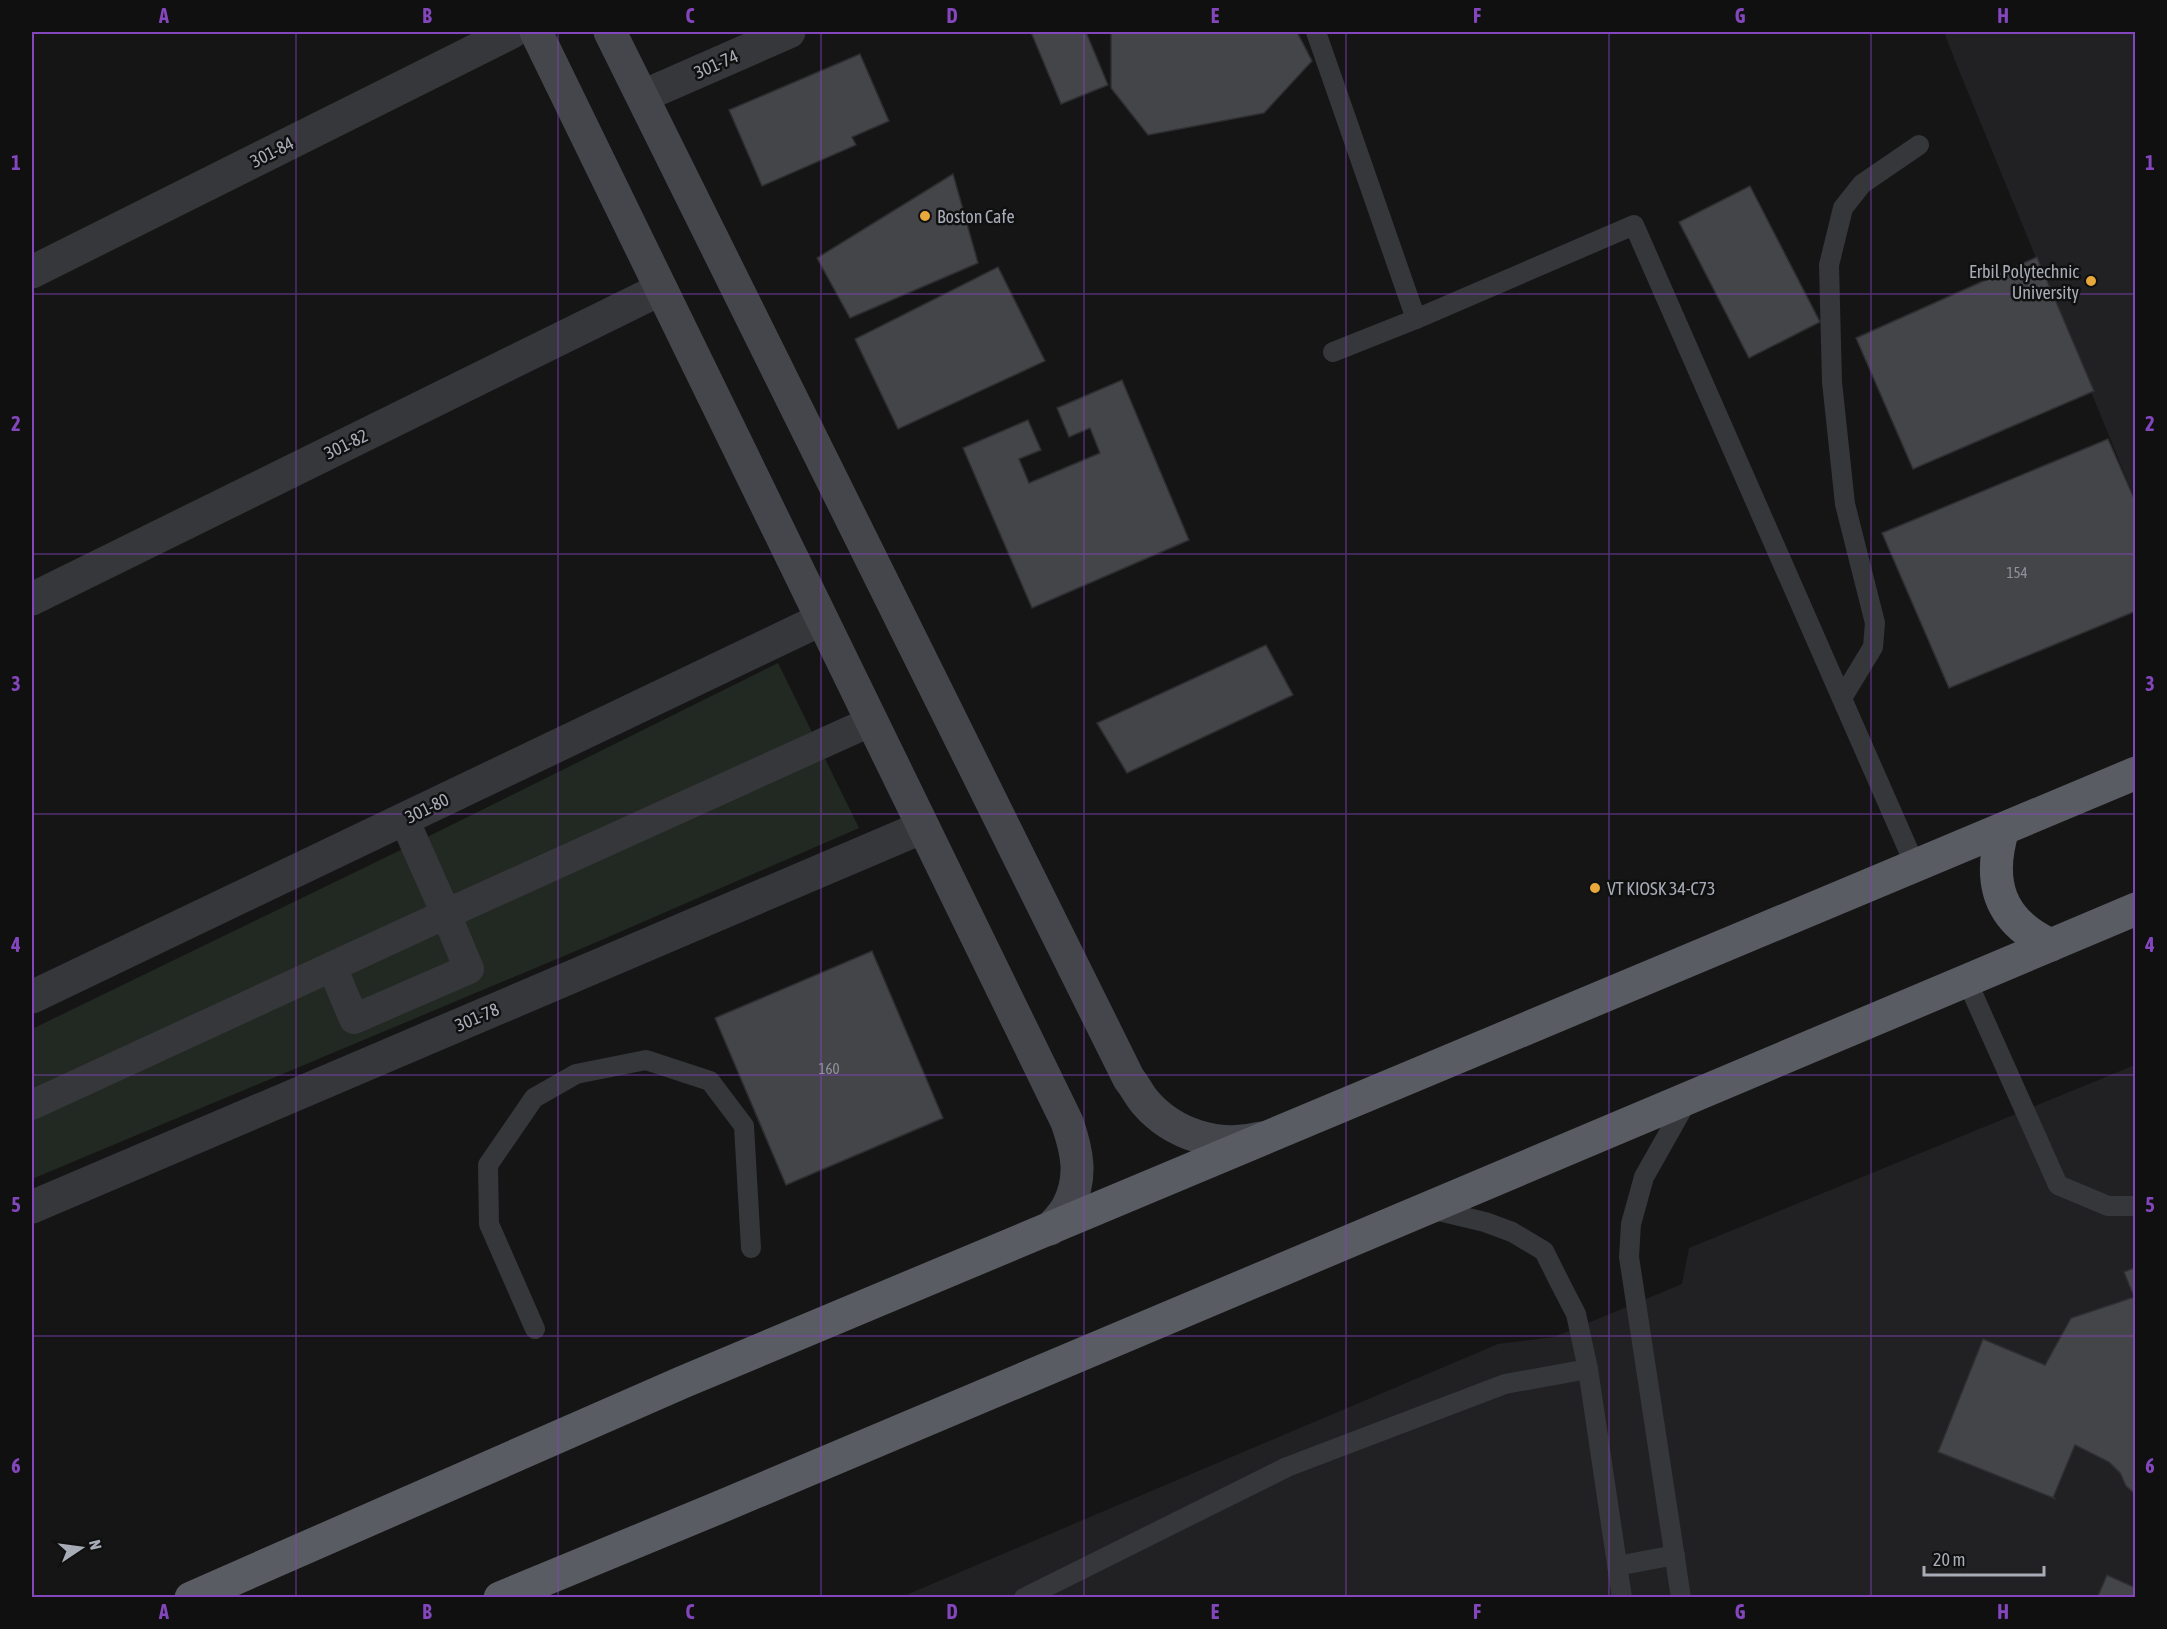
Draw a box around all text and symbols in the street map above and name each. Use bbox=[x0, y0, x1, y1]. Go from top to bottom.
text: A bbox=[158, 4, 169, 27]
text: B bbox=[422, 4, 432, 27]
text: C bbox=[686, 4, 695, 27]
text: D bbox=[946, 4, 958, 27]
text: E bbox=[1211, 4, 1220, 27]
text: F bbox=[1473, 4, 1481, 27]
text: G bbox=[1735, 4, 1746, 27]
text: H bbox=[1997, 4, 2009, 27]
street label: 301-74 bbox=[691, 45, 741, 83]
street label: 301-84 bbox=[247, 132, 297, 172]
text: 1 bbox=[11, 151, 21, 174]
text: 1 bbox=[2145, 151, 2155, 174]
place label: Boston Cafe bbox=[937, 206, 1015, 227]
marker: Boston Cafe bbox=[918, 209, 932, 223]
place label: Erbil Polytechnic University bbox=[1969, 261, 2079, 303]
marker: Erbil Polytechnic University bbox=[2084, 274, 2098, 288]
text: 2 bbox=[11, 412, 21, 435]
text: 2 bbox=[2145, 412, 2155, 435]
street label: 301-82 bbox=[321, 425, 371, 463]
house number: 154 bbox=[2006, 564, 2028, 581]
text: 3 bbox=[11, 672, 21, 695]
text: 3 bbox=[2145, 672, 2155, 695]
street label: 301-80 bbox=[402, 789, 452, 827]
place label: VT KIOSK 34-C73 bbox=[1607, 878, 1715, 899]
marker: VT KIOSK 34-C73 bbox=[1588, 881, 1602, 895]
text: 4 bbox=[10, 933, 21, 956]
text: 4 bbox=[2144, 933, 2155, 956]
street label: 301-78 bbox=[452, 998, 502, 1036]
house number: 160 bbox=[818, 1060, 840, 1077]
text: 5 bbox=[11, 1193, 21, 1216]
text: 5 bbox=[2145, 1193, 2155, 1216]
text: 6 bbox=[11, 1454, 21, 1477]
text: 6 bbox=[2145, 1454, 2155, 1477]
north arrow bbox=[51, 1518, 111, 1578]
text: N bbox=[86, 1538, 105, 1551]
scale bar bbox=[1924, 1539, 2044, 1577]
text: 20 m bbox=[1933, 1549, 1965, 1570]
text: A bbox=[158, 1600, 169, 1623]
text: B bbox=[422, 1600, 432, 1623]
text: C bbox=[686, 1600, 695, 1623]
text: D bbox=[946, 1600, 958, 1623]
text: E bbox=[1211, 1600, 1220, 1623]
text: F bbox=[1473, 1600, 1481, 1623]
text: G bbox=[1735, 1600, 1746, 1623]
text: H bbox=[1997, 1600, 2009, 1623]

